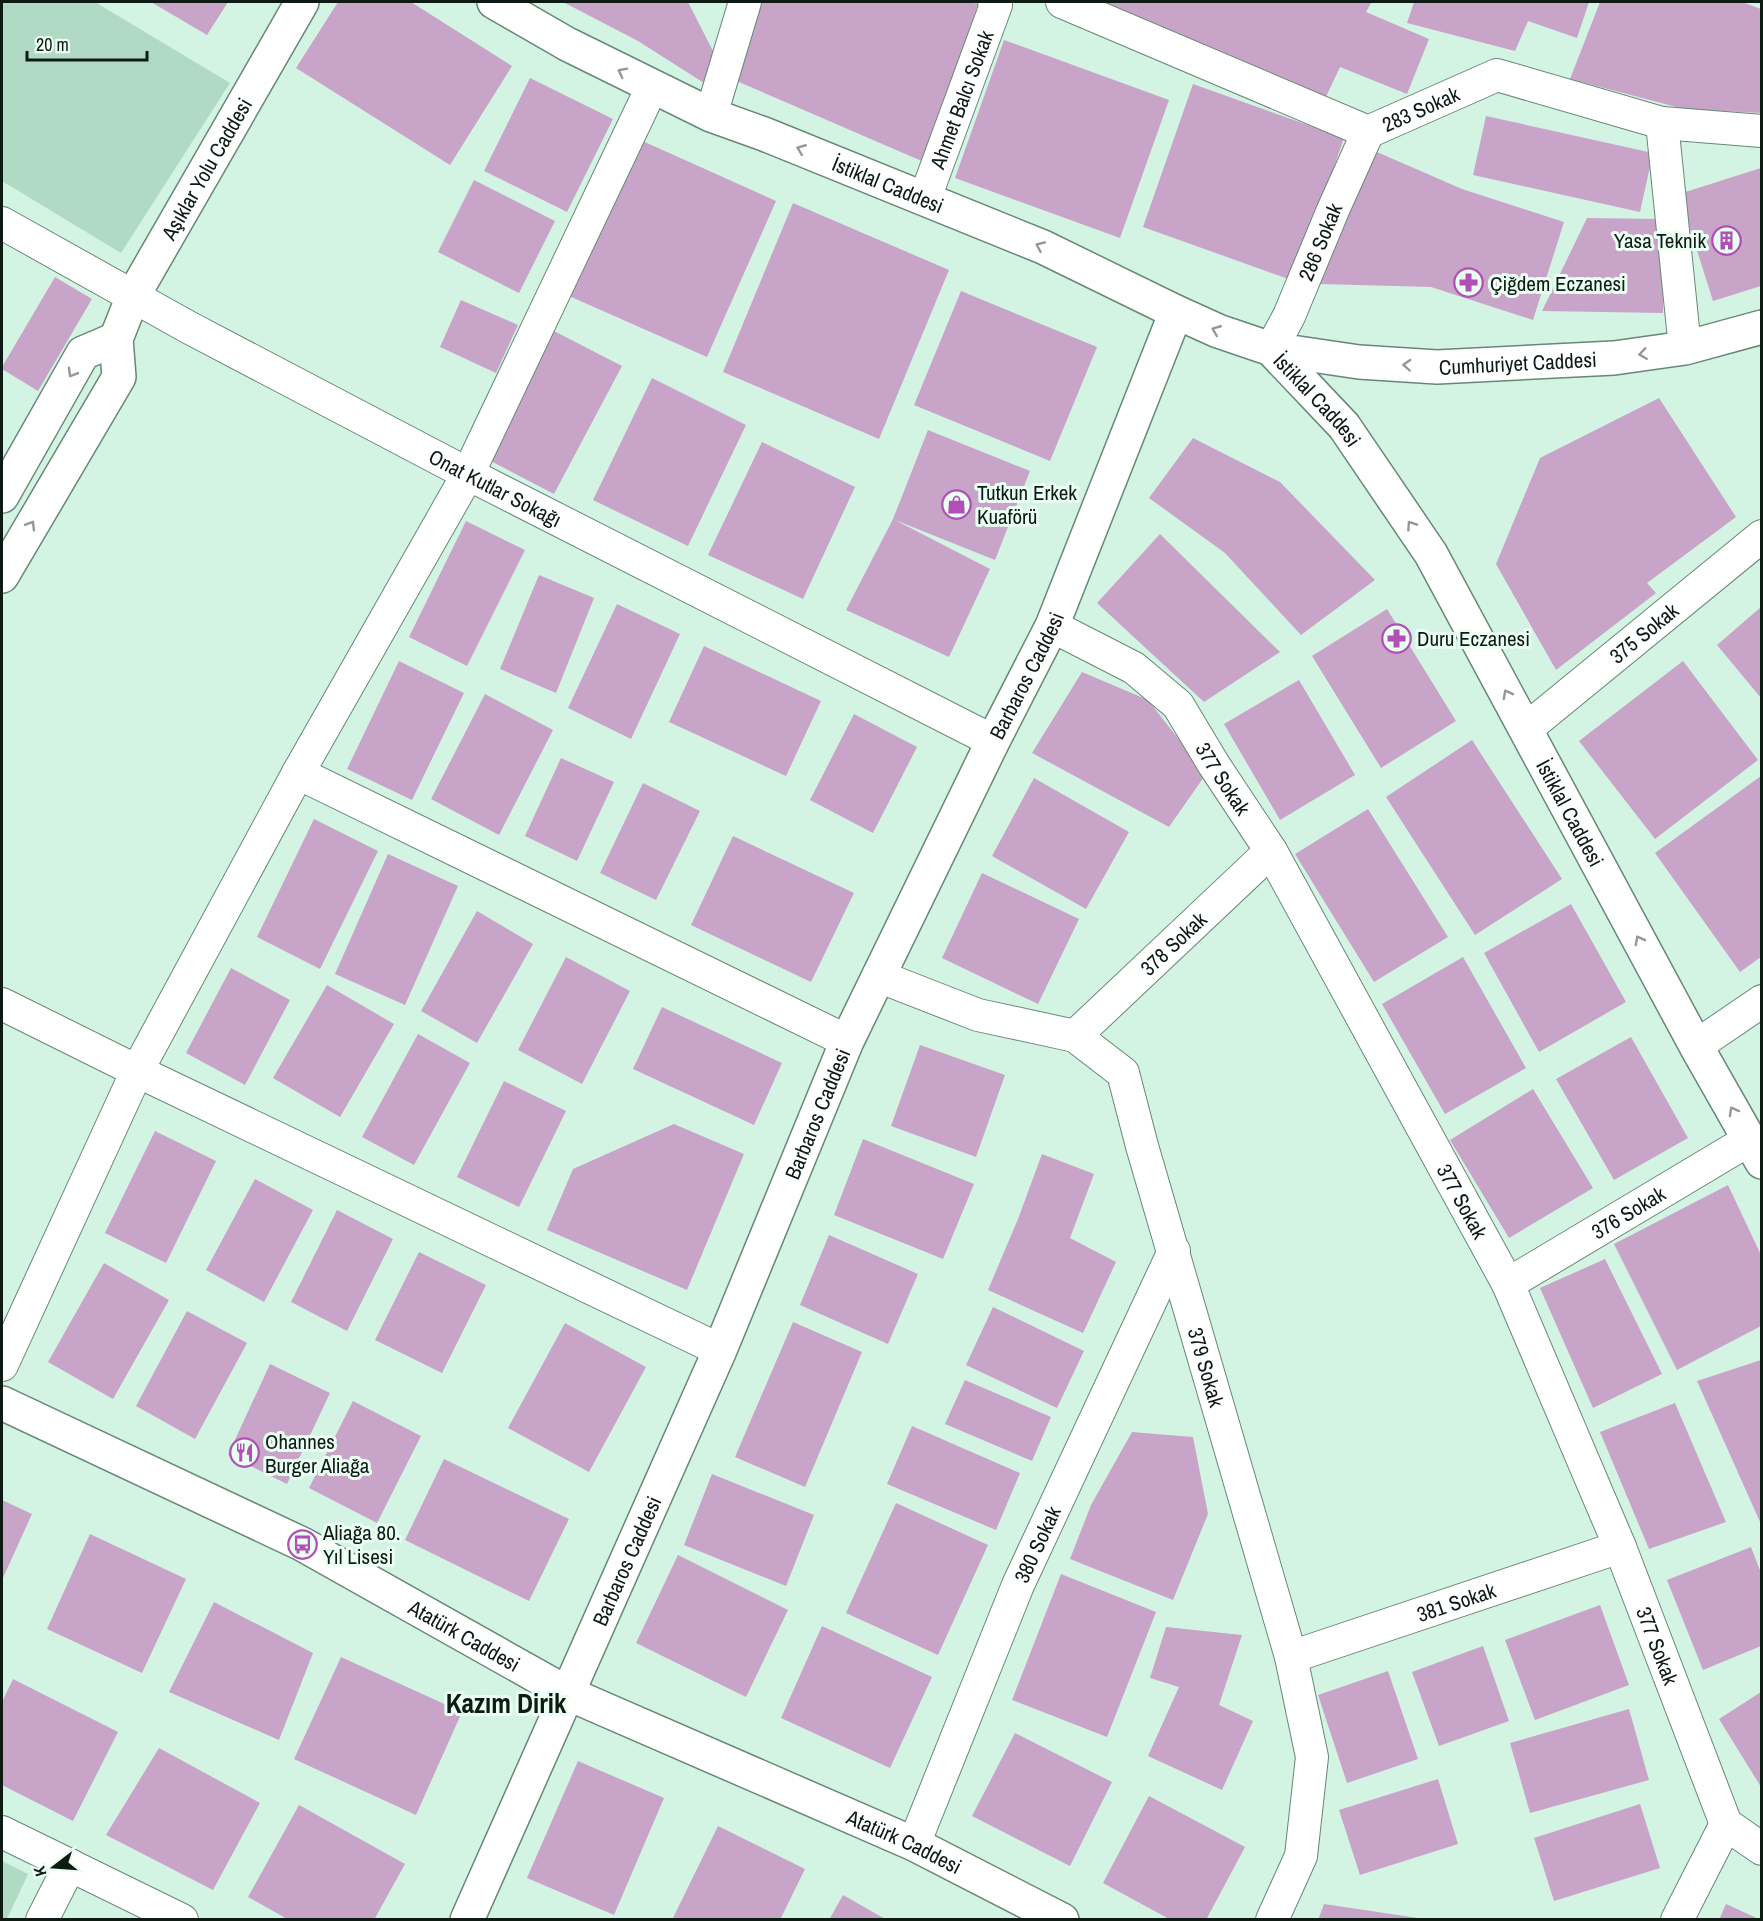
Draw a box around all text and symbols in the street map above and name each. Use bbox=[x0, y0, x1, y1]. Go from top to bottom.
scale bar bbox=[27, 24, 147, 62]
street label: Ahmet Balcı Sokak bbox=[922, 26, 1000, 174]
text: 20 m bbox=[36, 32, 69, 57]
one-way arrow bbox=[618, 67, 629, 79]
street label: 283 Sokak bbox=[1378, 79, 1464, 138]
street label: Aşıklar Yolu Caddesi bbox=[153, 92, 258, 246]
one-way arrow bbox=[797, 144, 808, 156]
street label: İstiklal Caddesi bbox=[828, 149, 948, 220]
street label: 286 Sokak bbox=[1291, 198, 1349, 285]
building icon: Yasa Teknik bbox=[1711, 224, 1743, 256]
place label: Yasa Teknik bbox=[1614, 226, 1706, 255]
one-way arrow bbox=[1036, 241, 1047, 253]
pharmacy icon: Çiğdem Eczanesi bbox=[1453, 267, 1485, 299]
place label: Çiğdem Eczanesi bbox=[1490, 269, 1626, 298]
one-way arrow bbox=[1212, 325, 1223, 337]
street label: Cumhuriyet Caddesi bbox=[1438, 344, 1597, 381]
street label: İstiklal Caddesi bbox=[1267, 346, 1368, 452]
one-way arrow bbox=[1639, 347, 1648, 359]
one-way arrow bbox=[1402, 359, 1411, 372]
one-way arrow bbox=[68, 366, 79, 377]
street label: Onat Kutlar Sokağı bbox=[424, 442, 567, 534]
place label: Tutkun Erkek Kuaförü bbox=[977, 478, 1077, 531]
shop icon: Tutkun Erkek Kuaförü bbox=[940, 488, 972, 520]
one-way arrow bbox=[1407, 520, 1418, 531]
one-way arrow bbox=[24, 521, 36, 531]
street label: 375 Sokak bbox=[1603, 596, 1685, 670]
street label: Barbaros Caddesi bbox=[982, 608, 1071, 744]
pharmacy icon: Duru Eczanesi bbox=[1380, 622, 1412, 654]
place label: Duru Eczanesi bbox=[1417, 624, 1530, 653]
one-way arrow bbox=[1503, 690, 1514, 701]
street label: 377 Sokak bbox=[1189, 737, 1258, 821]
street label: İstiklal Caddesi bbox=[1530, 754, 1611, 872]
street label: 378 Sokak bbox=[1134, 905, 1213, 982]
one-way arrow bbox=[1635, 936, 1646, 946]
street label: Barbaros Caddesi bbox=[777, 1044, 857, 1184]
one-way arrow bbox=[1728, 1107, 1740, 1117]
street label: 377 Sokak bbox=[1430, 1159, 1495, 1244]
street label: 376 Sokak bbox=[1586, 1179, 1671, 1246]
street label: 379 Sokak bbox=[1181, 1324, 1232, 1411]
place label: Ohannes Burger Aliağa bbox=[265, 1427, 370, 1480]
restaurant icon: Ohannes Burger Aliağa bbox=[228, 1437, 260, 1469]
street label: Barbaros Caddesi bbox=[585, 1491, 668, 1630]
street label: 380 Sokak bbox=[1007, 1501, 1068, 1587]
place label: Aliağa 80. Yıl Lisesi bbox=[322, 1518, 401, 1571]
bus stop icon: Aliağa 80. Yıl Lisesi bbox=[286, 1528, 318, 1560]
street label: 381 Sokak bbox=[1413, 1575, 1500, 1628]
street label: Atatürk Caddesi bbox=[403, 1592, 526, 1678]
street label: 377 Sokak bbox=[1630, 1603, 1686, 1689]
district label: Kazım Dirik bbox=[446, 1685, 567, 1721]
street label: Atatürk Caddesi bbox=[842, 1802, 967, 1881]
north arrow bbox=[24, 1837, 84, 1897]
text: K bbox=[28, 1863, 52, 1879]

